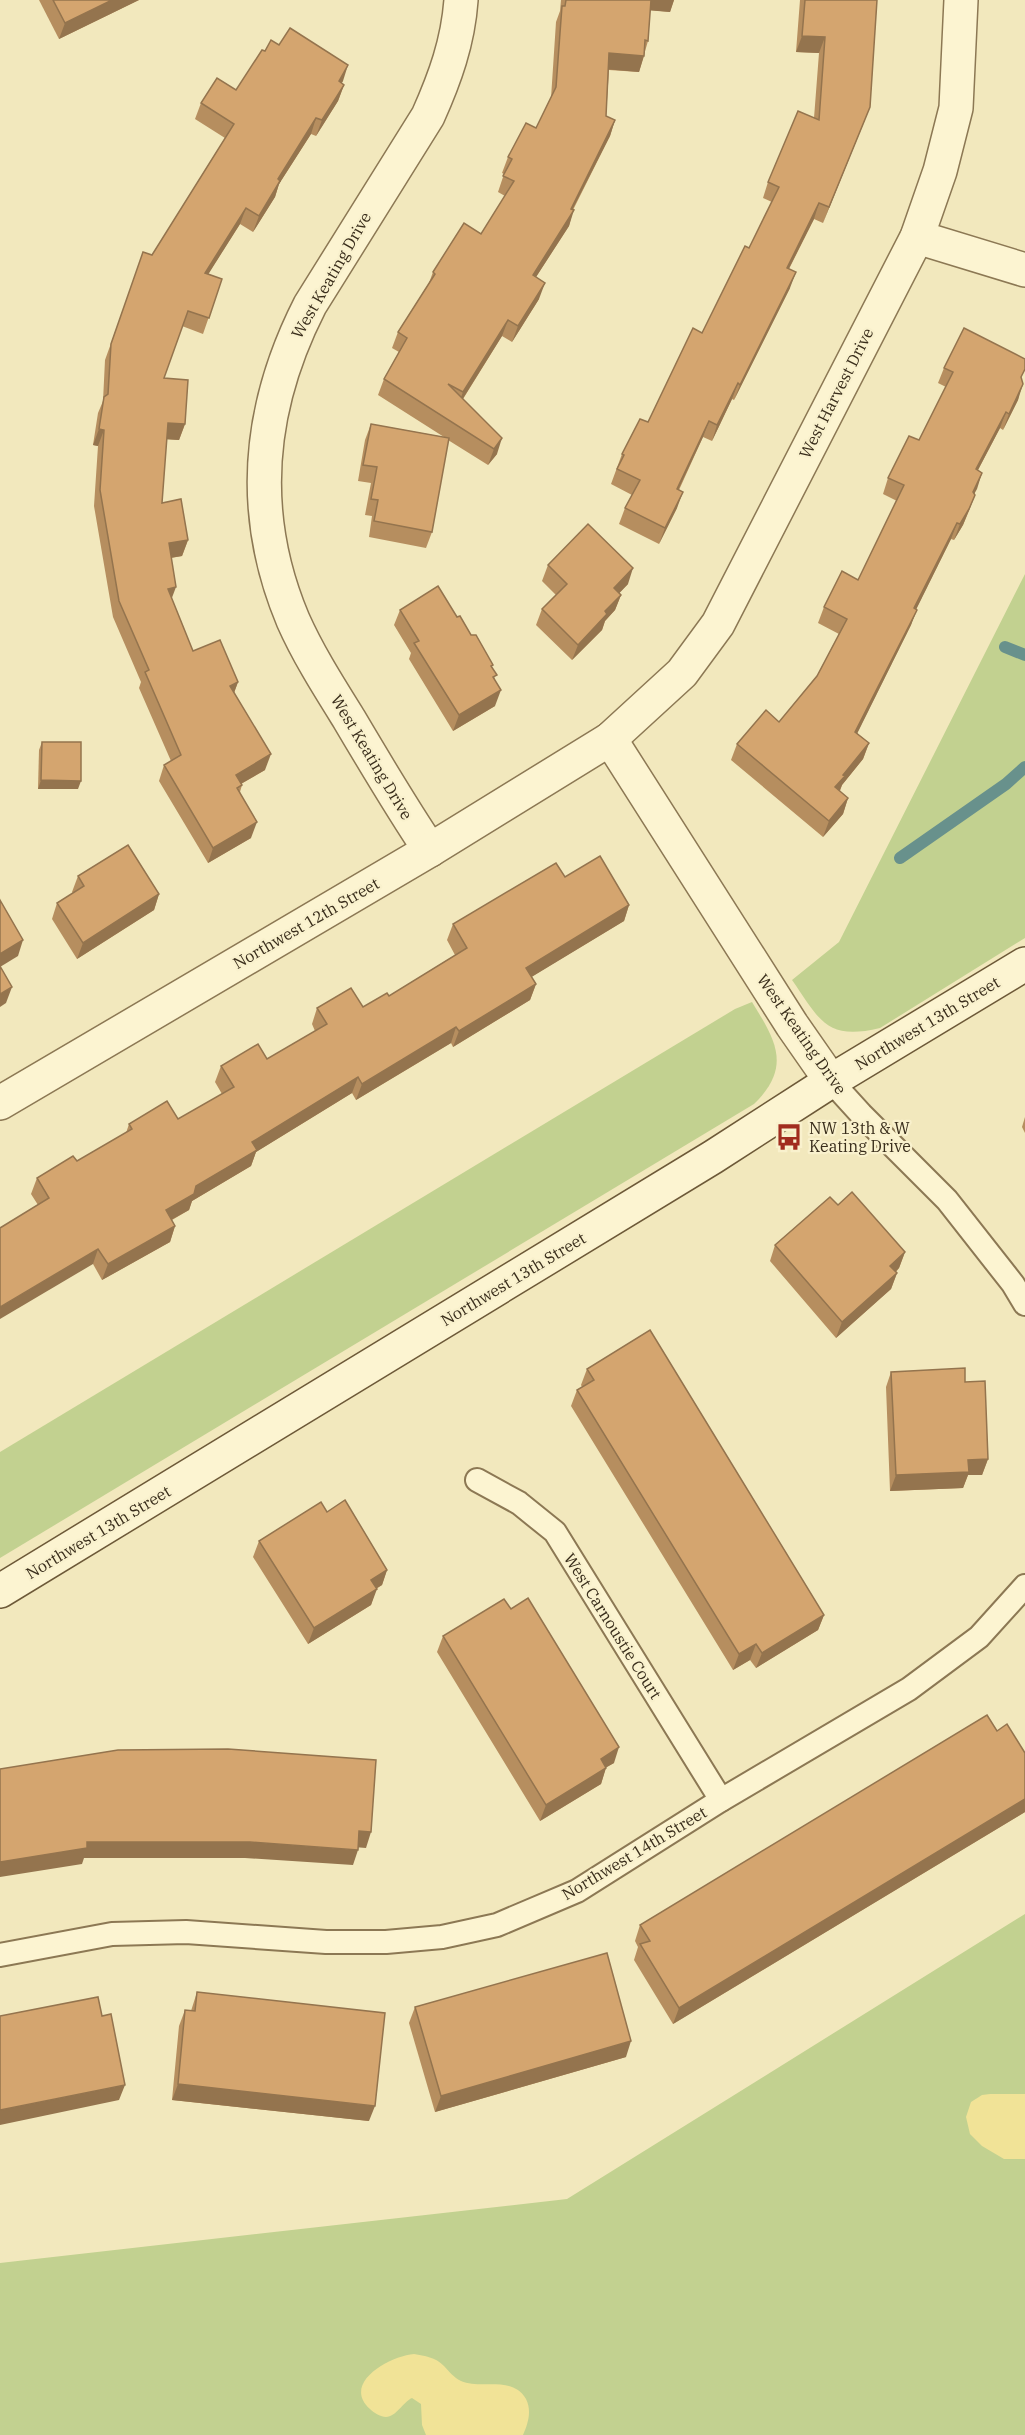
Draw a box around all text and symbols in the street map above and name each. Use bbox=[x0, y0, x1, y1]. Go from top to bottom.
street label: West Keating Drive bbox=[287, 208, 375, 342]
street label: West Harvest Drive bbox=[794, 324, 878, 462]
street label: West Keating Drive bbox=[327, 691, 417, 823]
street label: Northwest 12th Street bbox=[229, 873, 383, 973]
street label: West Keating Drive bbox=[753, 970, 851, 1098]
street label: Northwest 13th Street bbox=[851, 972, 1003, 1074]
place label: NW 13th & W Keating Drive bbox=[809, 1118, 911, 1156]
bus stop icon: NW 13th & W Keating Drive bbox=[774, 1122, 804, 1152]
street label: Northwest 13th Street bbox=[437, 1228, 589, 1330]
street label: Northwest 13th Street bbox=[22, 1481, 174, 1583]
street label: West Carnoustie Court bbox=[560, 1549, 666, 1703]
street label: Northwest 14th Street bbox=[558, 1802, 710, 1904]

